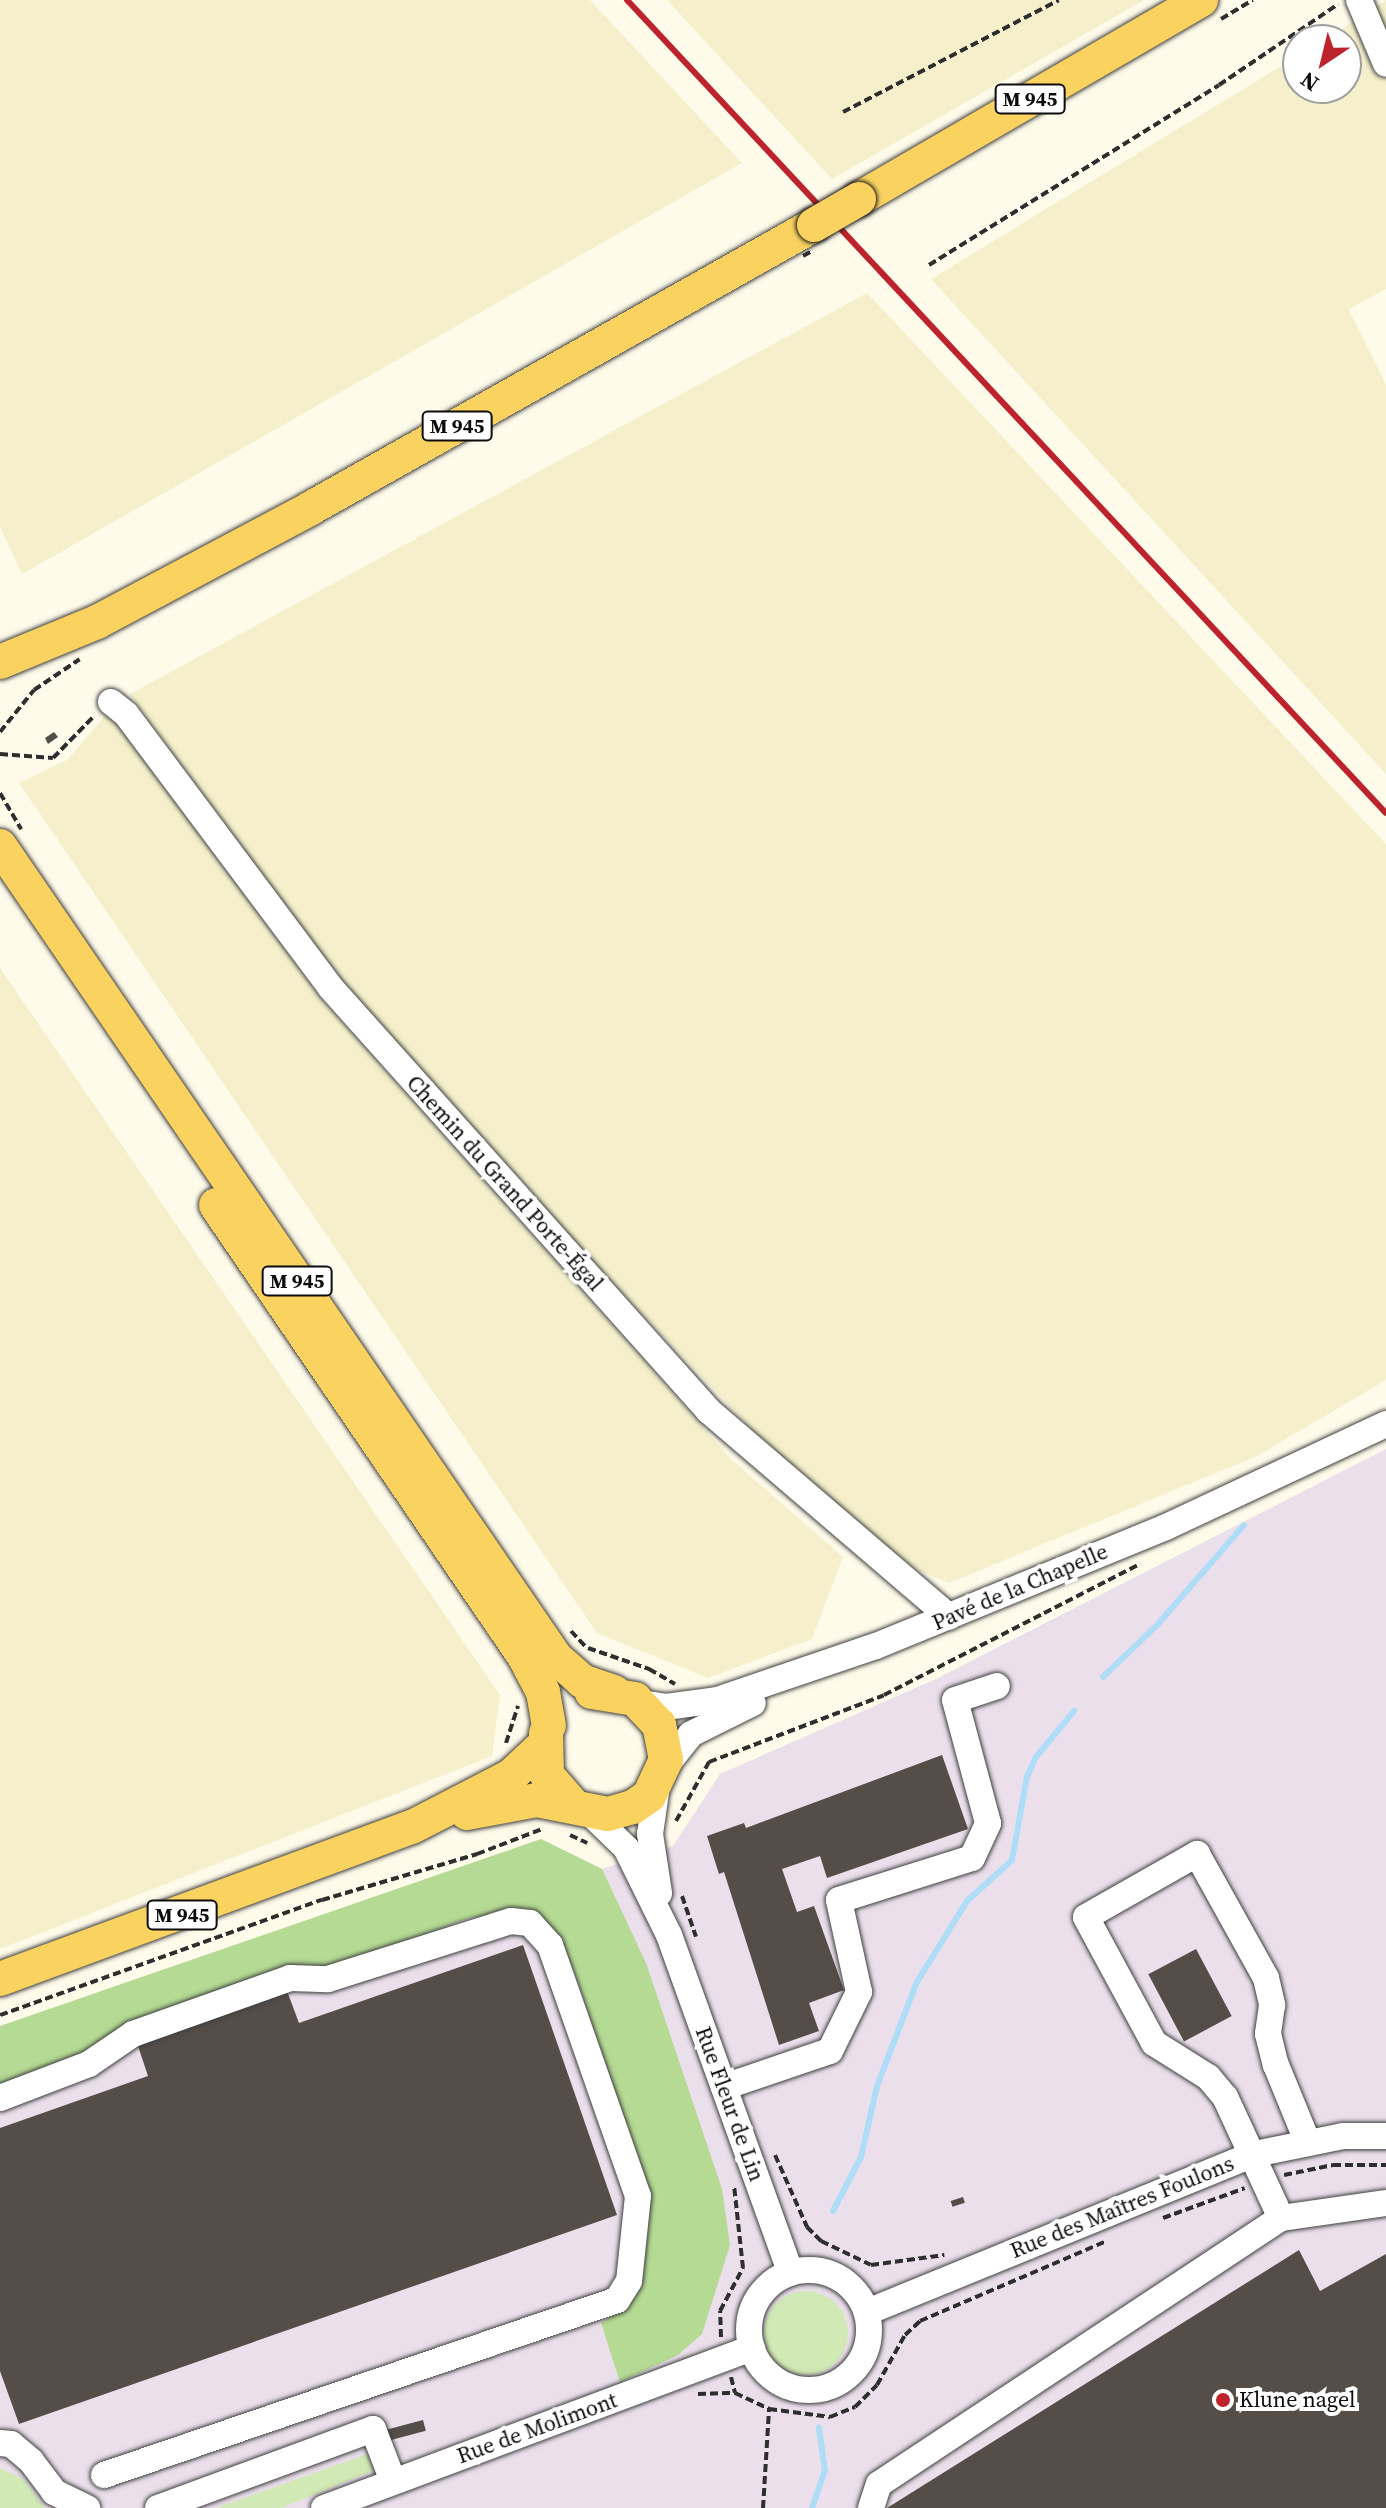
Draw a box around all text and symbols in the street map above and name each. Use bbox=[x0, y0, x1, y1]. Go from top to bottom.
north arrow bbox=[1282, 24, 1362, 104]
text: N bbox=[1294, 65, 1325, 99]
road number: M 945 bbox=[994, 83, 1066, 115]
road number: M 945 bbox=[421, 410, 493, 442]
street label: Chemin du Grand Porte-Égal bbox=[401, 1070, 609, 1296]
road number: M 945 bbox=[261, 1265, 333, 1297]
street label: Pavé de la Chapelle bbox=[928, 1538, 1112, 1636]
road number: M 945 bbox=[146, 1899, 218, 1931]
street label: Rue Fleur de Lin bbox=[690, 2023, 770, 2185]
street label: Rue des Maîtres Foulons bbox=[1006, 2150, 1238, 2264]
street label: Rue de Molimont bbox=[453, 2387, 621, 2469]
place label: Klune nagel bbox=[1239, 2387, 1356, 2413]
marker: Klune nagel bbox=[1214, 2391, 1232, 2409]

